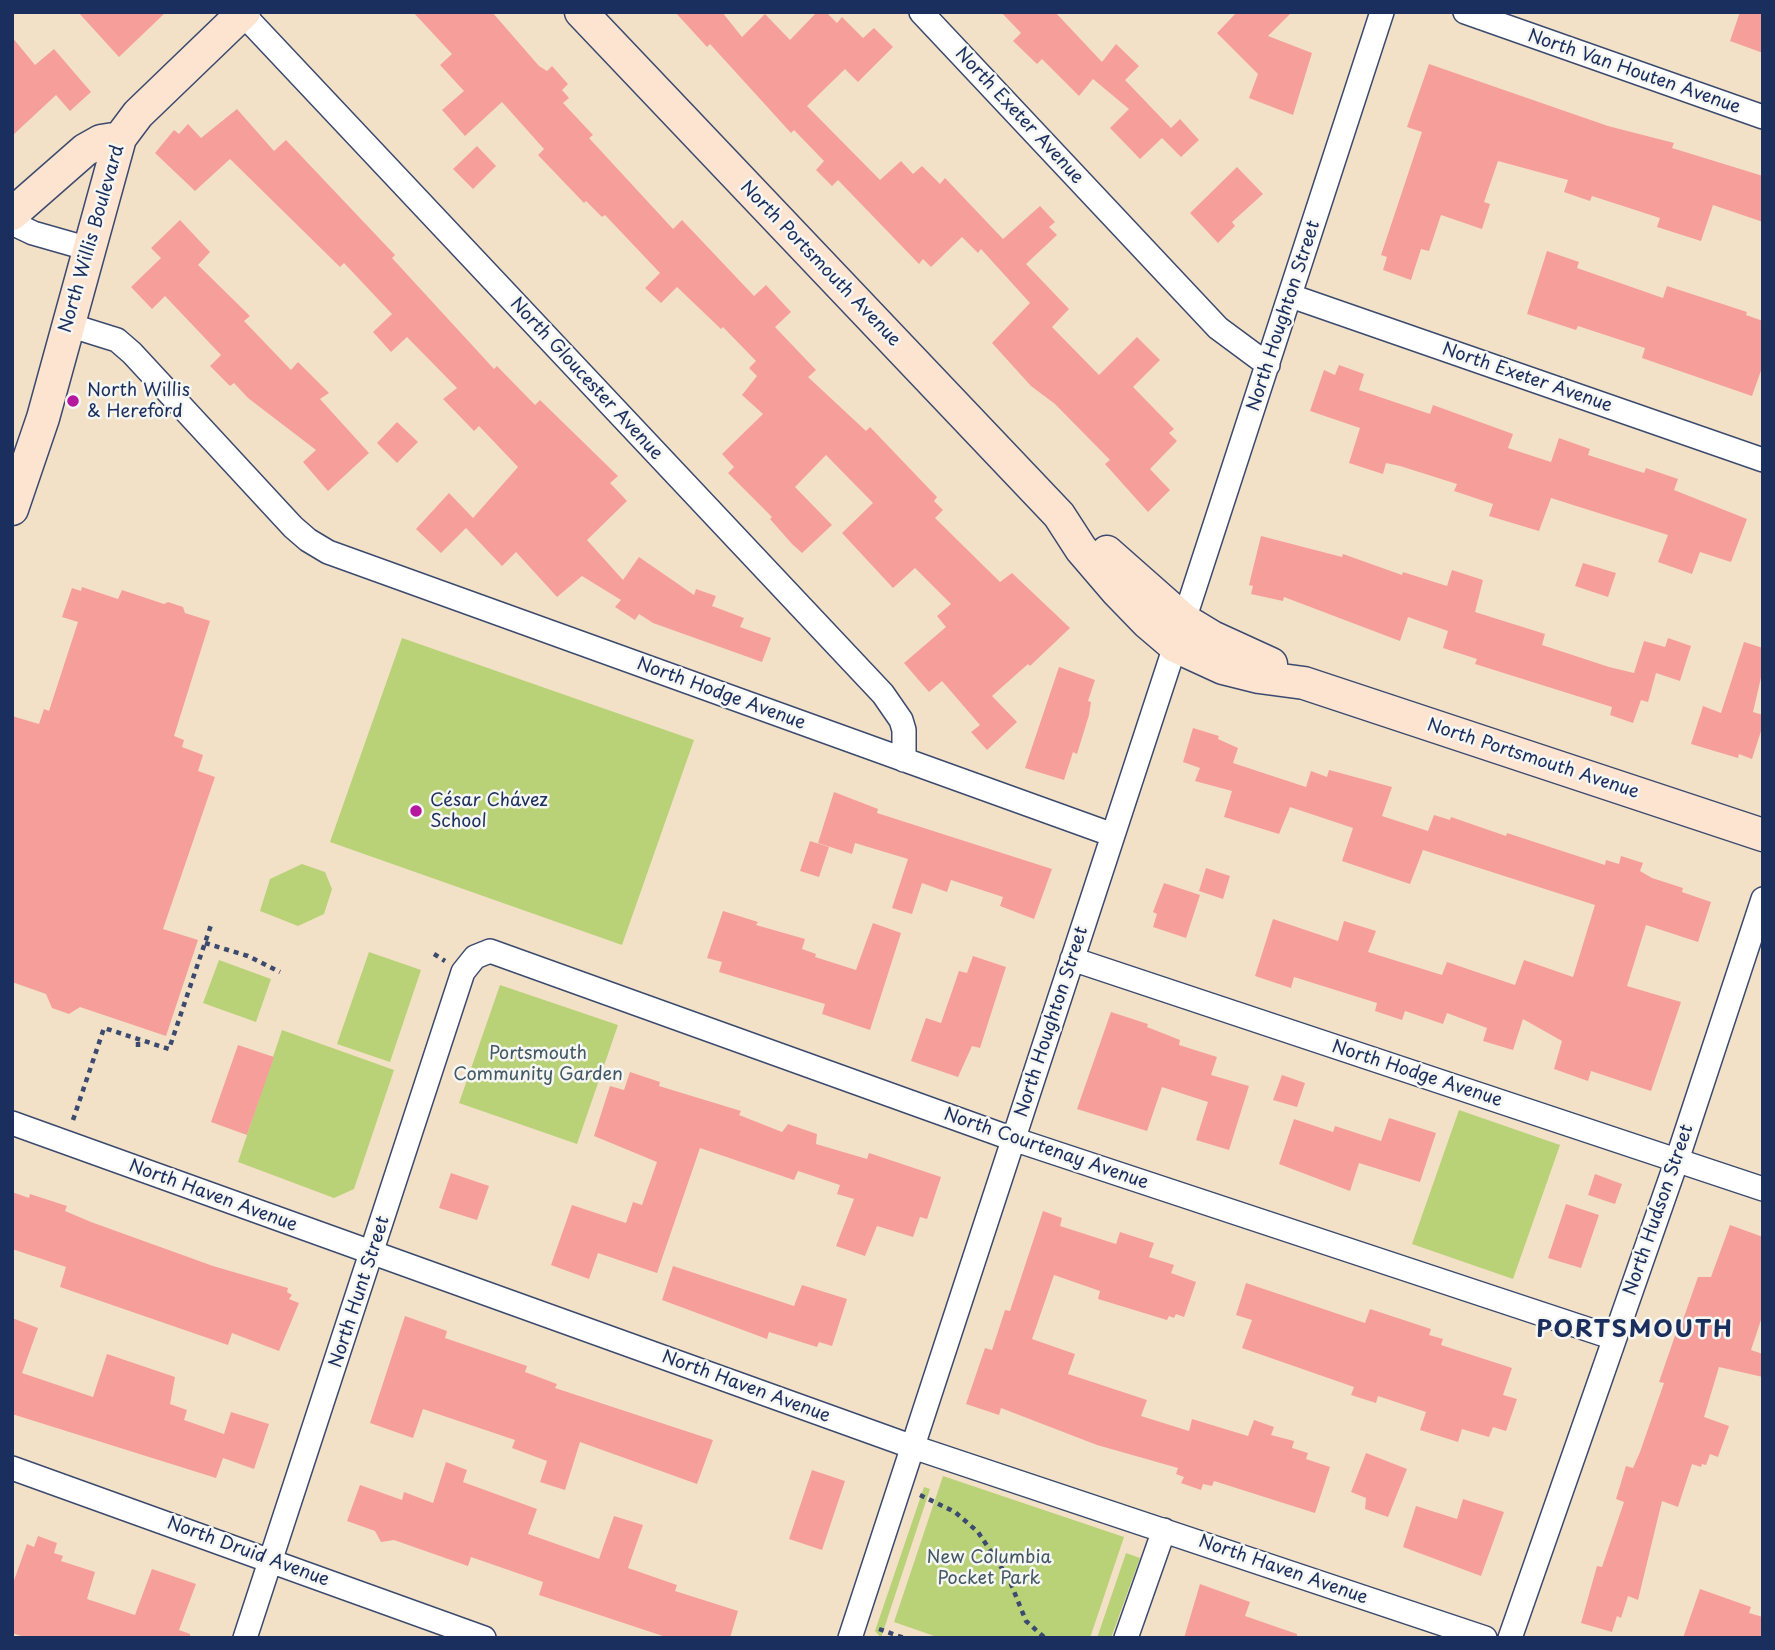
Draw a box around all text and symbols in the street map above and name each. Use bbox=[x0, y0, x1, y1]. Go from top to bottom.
street label: North Van Houten Avenue bbox=[1525, 25, 1743, 119]
street label: North Exeter Avenue bbox=[950, 43, 1088, 189]
street label: North Willis Boulevard bbox=[55, 143, 129, 335]
street label: North Portsmouth Avenue bbox=[735, 177, 905, 351]
street label: North Houghton Street bbox=[1243, 218, 1325, 414]
street label: North Gloucester Avenue bbox=[505, 293, 667, 465]
street label: North Exeter Avenue bbox=[1439, 339, 1615, 417]
place label: North Willis & Hereford bbox=[87, 380, 190, 422]
marker: North Willis & Hereford bbox=[65, 393, 81, 409]
street label: North Hodge Avenue bbox=[634, 653, 808, 735]
street label: North Portsmouth Avenue bbox=[1424, 714, 1642, 804]
place label: César Chávez School bbox=[430, 790, 548, 832]
marker: César Chávez School bbox=[408, 803, 424, 819]
street label: North Houghton Street bbox=[1011, 924, 1093, 1120]
street label: North Hodge Avenue bbox=[1329, 1036, 1505, 1112]
park label: Portsmouth Community Garden bbox=[453, 1043, 623, 1086]
street label: North Courtenay Avenue bbox=[941, 1104, 1151, 1194]
street label: North Hudson Street bbox=[1620, 1122, 1698, 1298]
street label: North Haven Avenue bbox=[126, 1155, 300, 1237]
street label: North Hunt Street bbox=[325, 1213, 395, 1371]
district label: PORTSMOUTH bbox=[1540, 1316, 1730, 1344]
street label: North Haven Avenue bbox=[659, 1346, 833, 1428]
street label: North Druid Avenue bbox=[164, 1513, 332, 1591]
street label: North Haven Avenue bbox=[1195, 1531, 1371, 1609]
park label: New Columbia Pocket Park bbox=[926, 1547, 1052, 1590]

